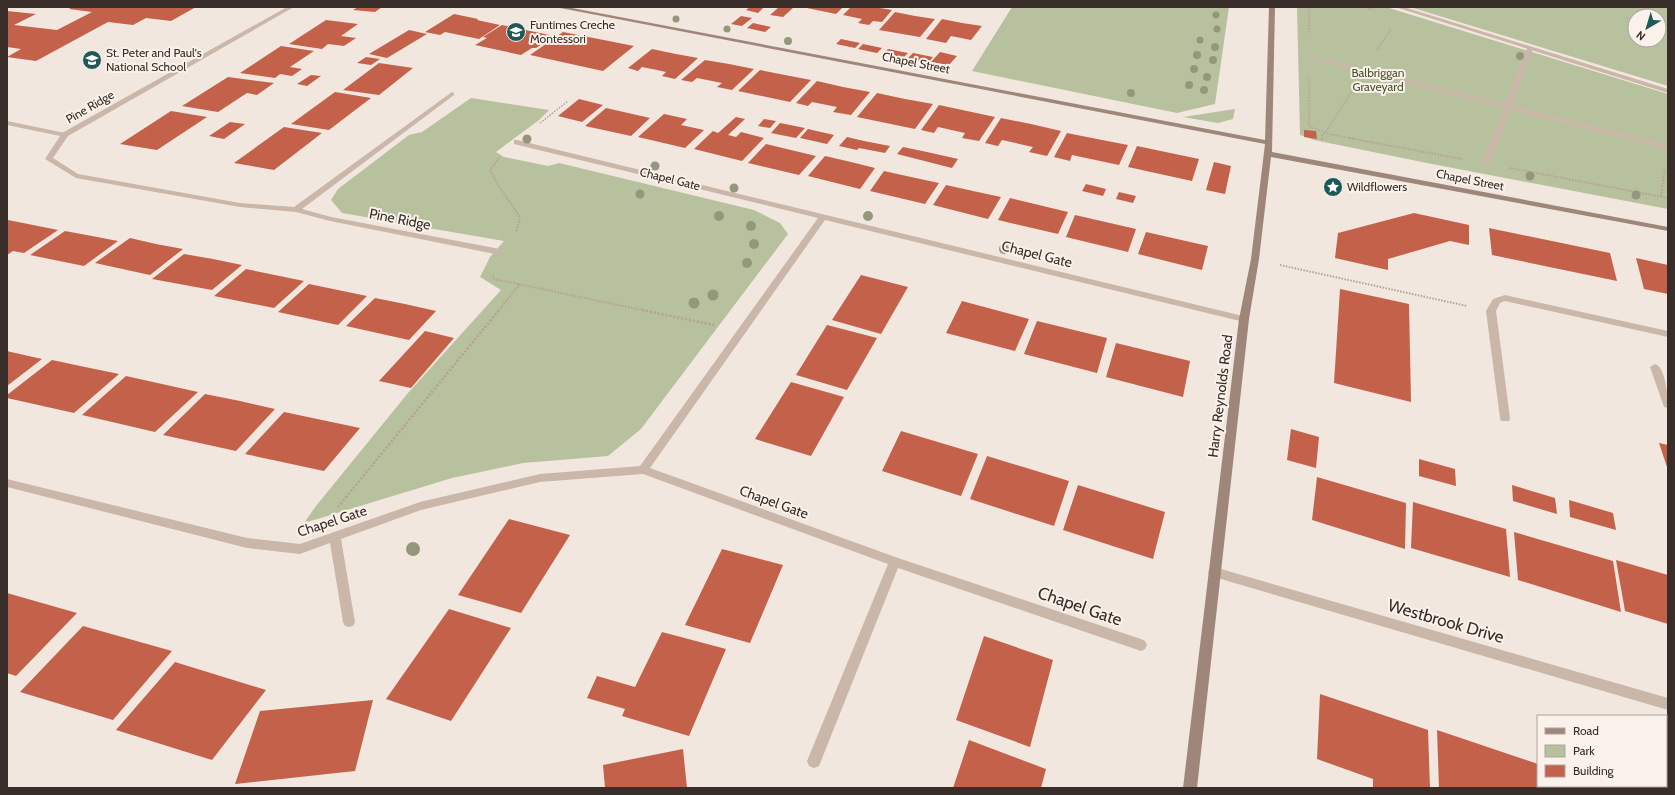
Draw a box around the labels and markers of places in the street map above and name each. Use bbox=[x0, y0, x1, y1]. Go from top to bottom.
place label: Funtimes Creche Montessori bbox=[530, 17, 615, 46]
school or university icon: Funtimes Creche Montessori bbox=[505, 21, 527, 43]
place label: St. Peter and Paul's National School bbox=[106, 45, 202, 74]
school or university icon: St. Peter and Paul's National School bbox=[81, 49, 103, 71]
place icon: Wildflowers bbox=[1322, 176, 1344, 198]
place label: Wildflowers bbox=[1347, 179, 1407, 194]

